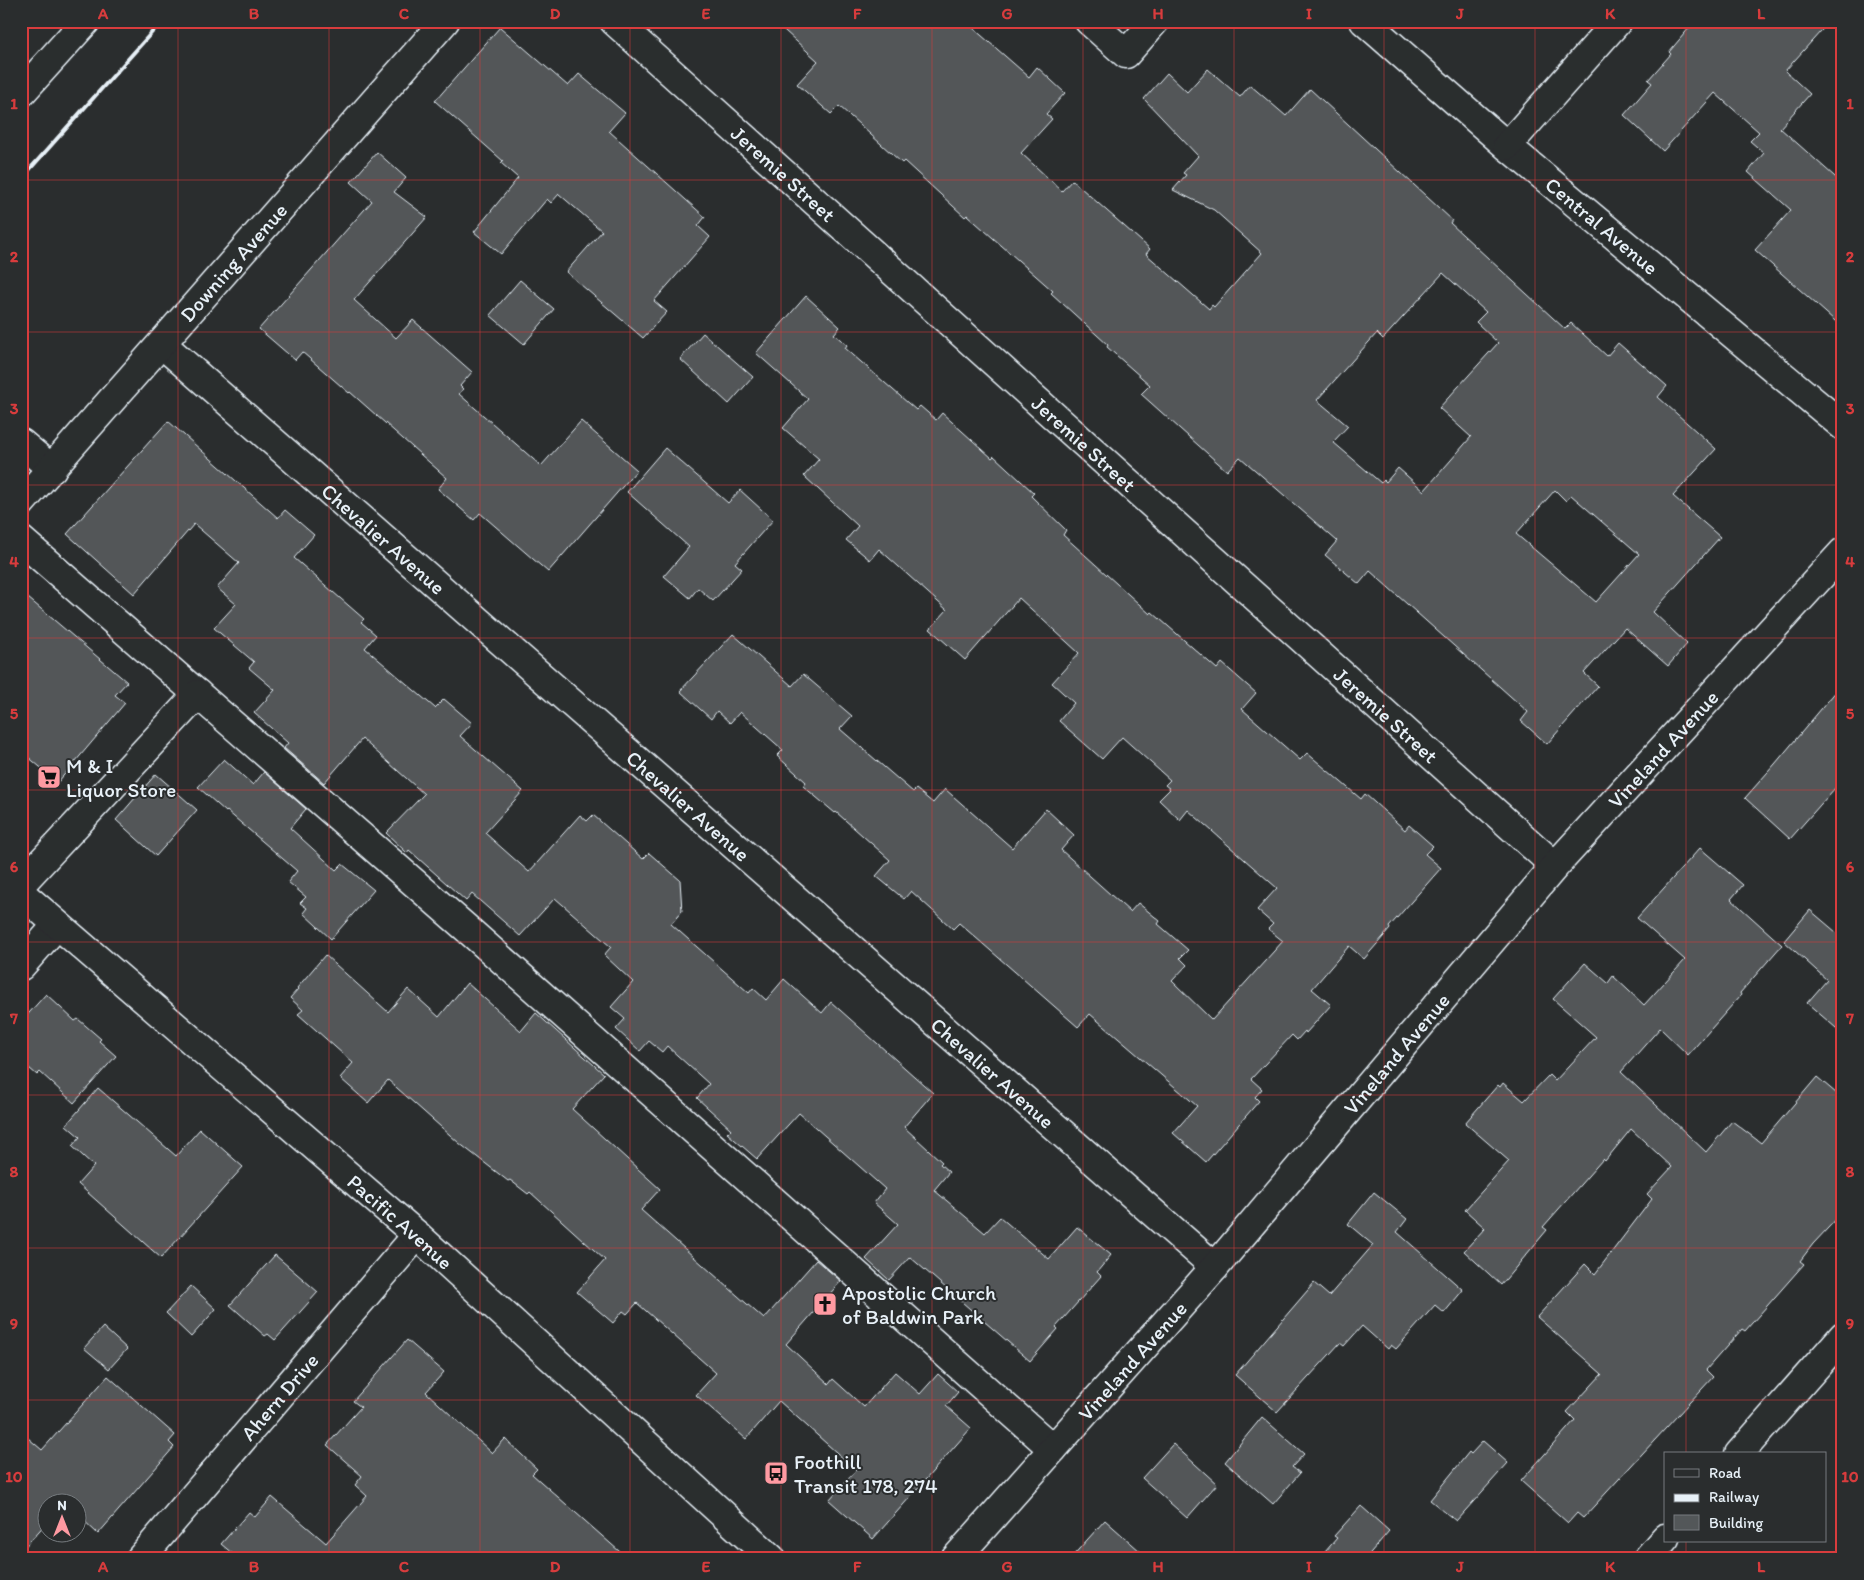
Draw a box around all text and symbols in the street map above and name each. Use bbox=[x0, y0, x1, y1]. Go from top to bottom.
text: A bbox=[97, 4, 109, 23]
text: B bbox=[249, 4, 260, 23]
text: C bbox=[399, 4, 410, 23]
text: D bbox=[550, 4, 561, 23]
text: E bbox=[702, 4, 711, 23]
text: F bbox=[853, 4, 862, 23]
text: G bbox=[1001, 4, 1013, 23]
text: H bbox=[1152, 4, 1164, 23]
text: I bbox=[1306, 4, 1312, 23]
text: J bbox=[1455, 4, 1464, 23]
text: K bbox=[1605, 4, 1616, 23]
text: L bbox=[1757, 4, 1766, 23]
text: 1 bbox=[10, 94, 18, 113]
text: 1 bbox=[1846, 94, 1854, 113]
street label: Jeremie Street bbox=[726, 120, 841, 227]
street label: Central Avenue bbox=[1541, 171, 1664, 280]
street label: Downing Avenue bbox=[174, 197, 292, 326]
text: 2 bbox=[10, 247, 19, 266]
text: 2 bbox=[1846, 247, 1855, 266]
street label: Jeremie Street bbox=[1027, 390, 1142, 497]
text: 3 bbox=[10, 399, 19, 418]
text: 3 bbox=[1846, 399, 1855, 418]
street label: Chevalier Avenue bbox=[317, 478, 451, 599]
text: 4 bbox=[9, 552, 19, 571]
text: 4 bbox=[1845, 552, 1855, 571]
street label: Jeremie Street bbox=[1329, 661, 1444, 768]
street label: Vineland Avenue bbox=[1602, 684, 1723, 813]
text: 5 bbox=[10, 704, 19, 723]
text: 5 bbox=[1846, 704, 1855, 723]
street label: Chevalier Avenue bbox=[621, 745, 755, 866]
place label: M & I Liquor Store bbox=[66, 753, 176, 802]
supermarket icon: M & I Liquor Store bbox=[36, 764, 62, 790]
text: 6 bbox=[10, 857, 19, 876]
text: 6 bbox=[1846, 857, 1855, 876]
street label: Vineland Avenue bbox=[1338, 988, 1455, 1119]
text: 7 bbox=[9, 1009, 18, 1028]
text: 7 bbox=[1845, 1009, 1854, 1028]
street label: Chevalier Avenue bbox=[926, 1012, 1060, 1133]
text: 8 bbox=[10, 1162, 19, 1181]
text: 8 bbox=[1846, 1162, 1855, 1181]
street label: Pacific Avenue bbox=[343, 1169, 458, 1274]
place label: Apostolic Church of Baldwin Park bbox=[842, 1280, 996, 1329]
church icon: Apostolic Church of Baldwin Park bbox=[812, 1291, 838, 1317]
street label: Vineland Avenue bbox=[1072, 1295, 1192, 1425]
text: 9 bbox=[10, 1314, 18, 1333]
text: 9 bbox=[1846, 1314, 1854, 1333]
street label: Ahern Drive bbox=[235, 1348, 323, 1445]
place label: Foothill Transit 178, 274 bbox=[794, 1449, 938, 1498]
legend bbox=[1664, 1452, 1826, 1542]
bus stop icon: Foothill Transit 178, 274 bbox=[763, 1460, 789, 1486]
text: Road bbox=[1709, 1464, 1742, 1482]
text: 10 bbox=[5, 1467, 23, 1486]
text: 10 bbox=[1841, 1467, 1859, 1486]
text: Railway bbox=[1709, 1488, 1759, 1506]
north arrow bbox=[38, 1492, 88, 1542]
text: N bbox=[57, 1497, 67, 1514]
text: Building bbox=[1709, 1514, 1763, 1532]
text: A bbox=[97, 1557, 109, 1576]
text: B bbox=[249, 1557, 260, 1576]
text: C bbox=[399, 1557, 410, 1576]
text: D bbox=[550, 1557, 561, 1576]
text: E bbox=[702, 1557, 711, 1576]
text: F bbox=[853, 1557, 862, 1576]
text: G bbox=[1001, 1557, 1013, 1576]
text: H bbox=[1152, 1557, 1164, 1576]
text: I bbox=[1306, 1557, 1312, 1576]
text: J bbox=[1455, 1557, 1464, 1576]
text: K bbox=[1605, 1557, 1616, 1576]
text: L bbox=[1757, 1557, 1766, 1576]

